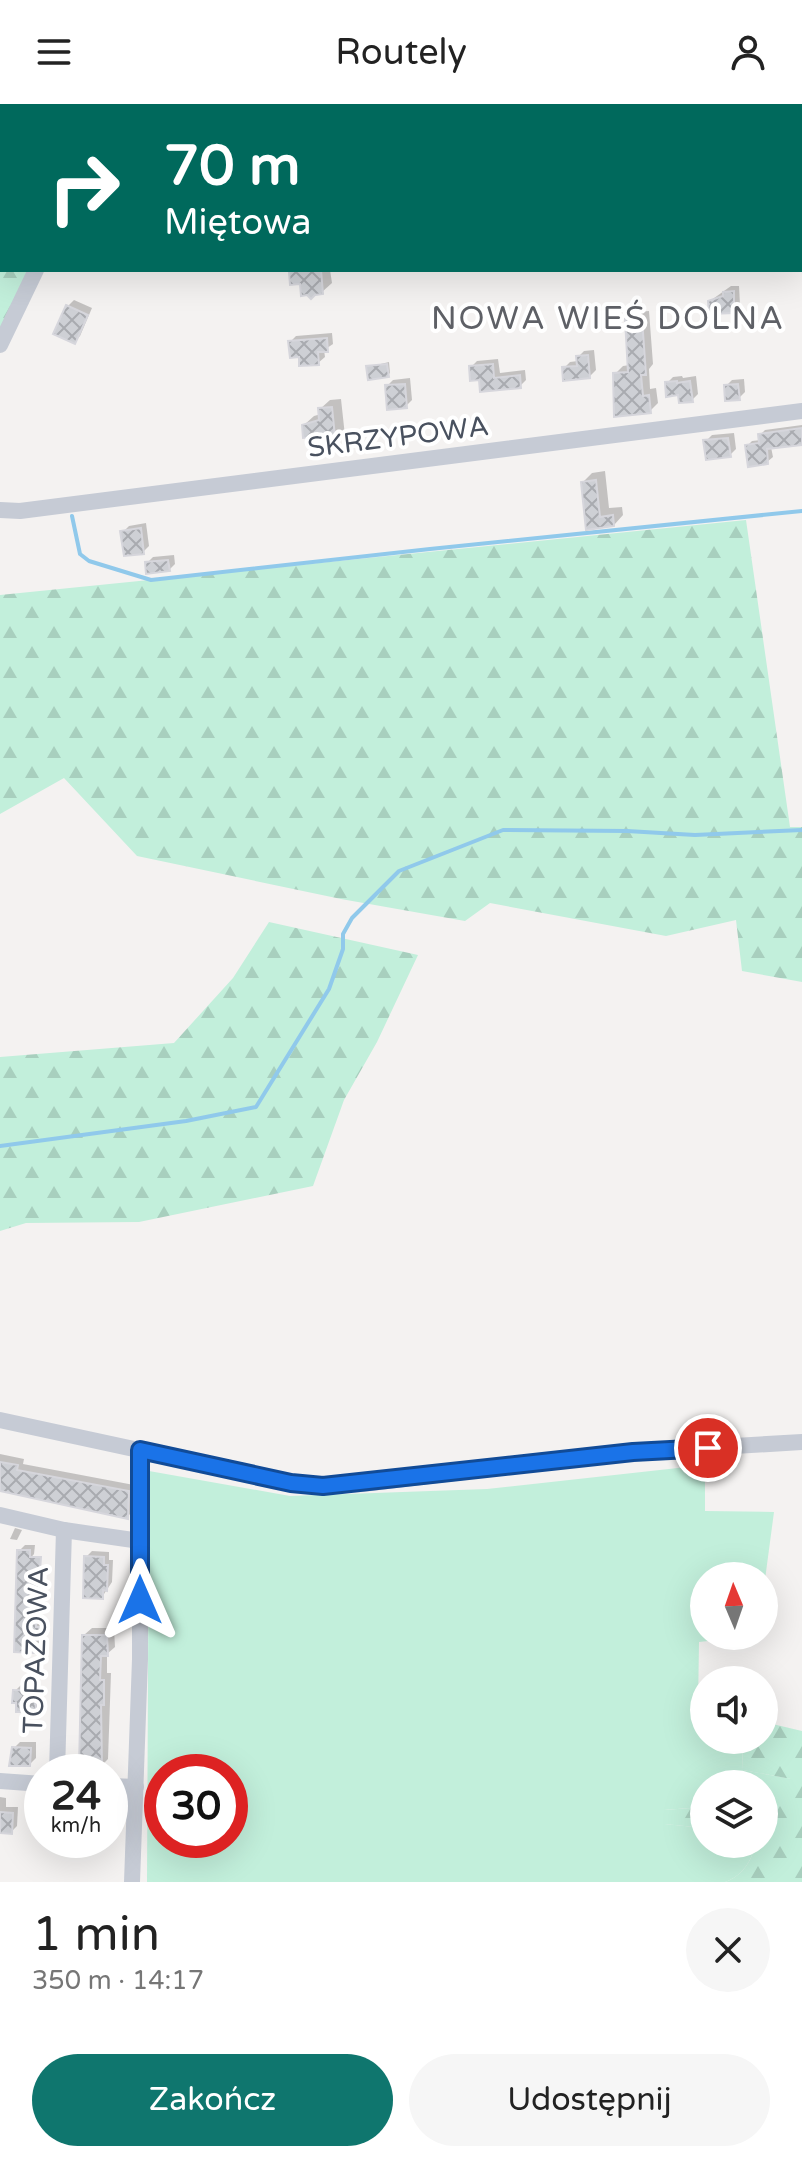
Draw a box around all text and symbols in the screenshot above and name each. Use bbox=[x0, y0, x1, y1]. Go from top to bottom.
icon: menu bbox=[32, 30, 76, 74]
icon: person bbox=[726, 30, 770, 74]
text: Routely bbox=[335, 31, 467, 74]
text: 70 m bbox=[164, 133, 300, 200]
icon: right bbox=[32, 136, 136, 240]
text: Miętowa bbox=[164, 201, 311, 244]
district label: NOWA WIEŚ DOLNA bbox=[431, 299, 785, 338]
street label: SKRZYPOWA bbox=[306, 409, 491, 465]
pin bbox=[674, 1414, 742, 1482]
icon: arrive bbox=[686, 1426, 730, 1470]
position arrow bbox=[98, 1558, 182, 1642]
north arrow bbox=[690, 1562, 778, 1650]
map controls bbox=[690, 1562, 778, 1858]
street label: TOPAZOWA bbox=[16, 1566, 56, 1734]
button: sound bbox=[690, 1666, 778, 1754]
speed limit sign: 30 bbox=[144, 1754, 248, 1858]
button: layers bbox=[690, 1770, 778, 1858]
text: 24 bbox=[51, 1772, 101, 1820]
text: km/h bbox=[51, 1814, 101, 1838]
text: 1 min bbox=[32, 1906, 160, 1964]
button: close bbox=[686, 1908, 770, 1992]
text: 350 m · 14:17 bbox=[32, 1965, 204, 1996]
button: Zakończ bbox=[32, 2054, 393, 2146]
button: Udostępnij bbox=[409, 2054, 770, 2146]

